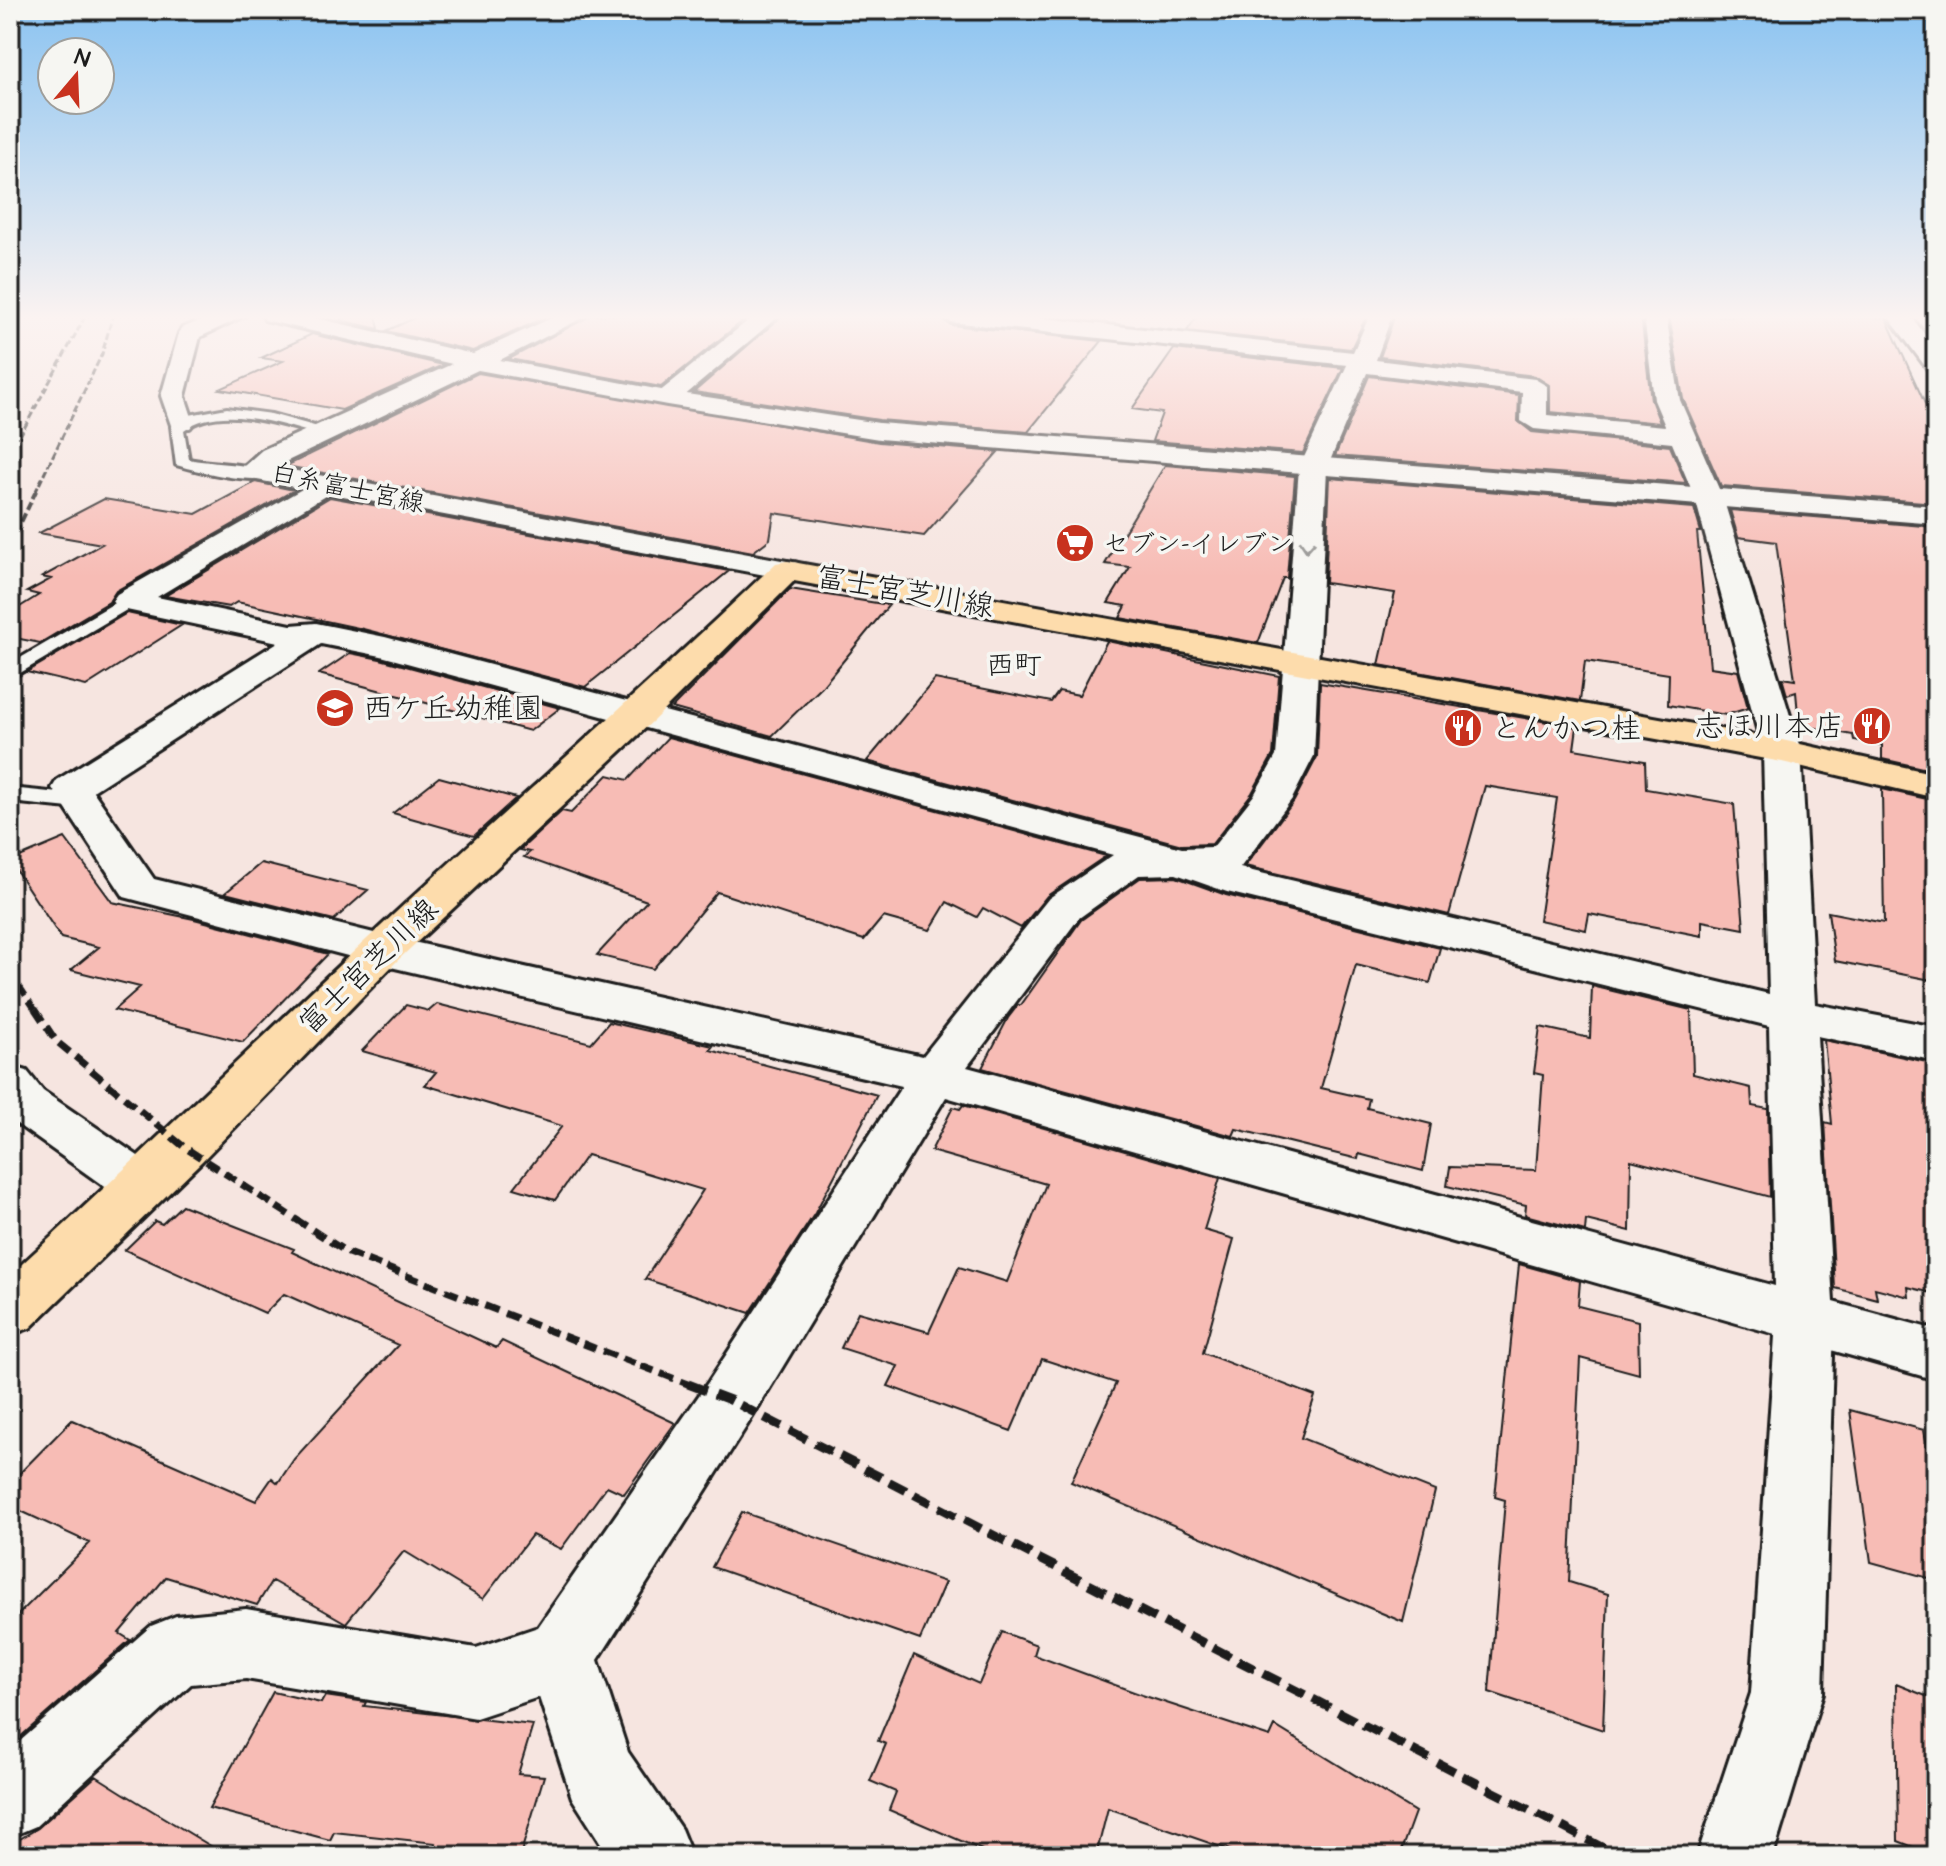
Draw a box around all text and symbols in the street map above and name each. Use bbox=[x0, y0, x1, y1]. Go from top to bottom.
north arrow bbox=[36, 36, 116, 116]
text: N bbox=[70, 42, 94, 75]
street label: 白糸富士宮線 bbox=[268, 454, 428, 522]
supermarket icon: セブン-イレブン bbox=[1054, 522, 1096, 564]
place label: セブン-イレブン bbox=[1103, 526, 1293, 562]
one-way arrow bbox=[1299, 540, 1316, 553]
street label: 富士宮芝川線 bbox=[813, 556, 997, 628]
district label: 西町 bbox=[986, 646, 1042, 685]
school or university icon: 西ケ丘幼稚園 bbox=[314, 687, 356, 729]
place label: 西ケ丘幼稚園 bbox=[363, 688, 543, 730]
restaurant icon: 志ほ川本店 bbox=[1851, 705, 1893, 747]
place label: 志ほ川本店 bbox=[1694, 706, 1844, 748]
restaurant icon: とんかつ桂 bbox=[1442, 707, 1484, 749]
place label: とんかつ桂 bbox=[1491, 708, 1641, 750]
street label: 富士宮芝川線 bbox=[289, 889, 448, 1044]

